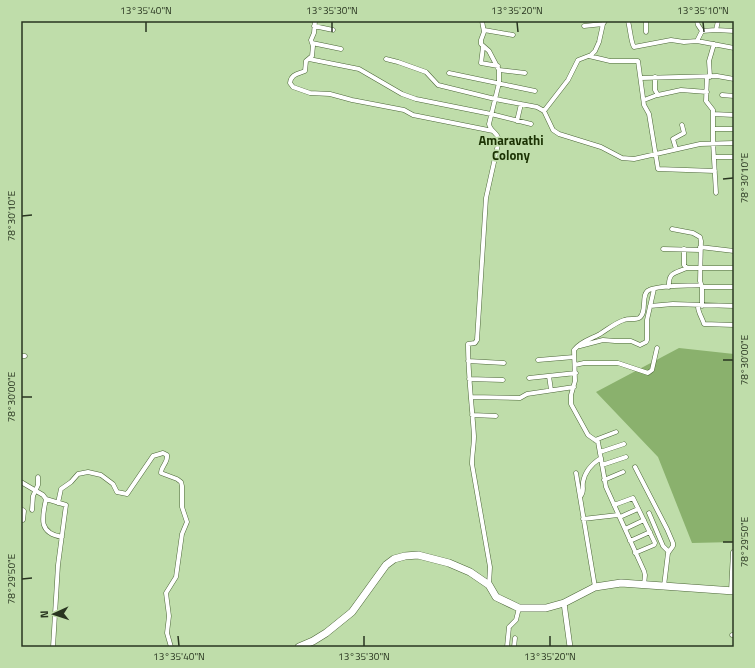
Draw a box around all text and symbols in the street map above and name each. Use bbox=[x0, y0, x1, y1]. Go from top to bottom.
text: 13°35'40"N bbox=[120, 3, 172, 18]
text: 13°35'30"N bbox=[306, 3, 358, 18]
text: 13°35'20"N bbox=[491, 3, 543, 18]
text: 13°35'10"N bbox=[677, 3, 729, 18]
district label: Amaravathi Colony bbox=[478, 130, 544, 165]
text: 78°30'10"E bbox=[737, 152, 752, 203]
text: 78°30'10"E bbox=[4, 190, 19, 241]
text: 78°30'00"E bbox=[737, 334, 752, 385]
text: 78°30'00"E bbox=[4, 371, 19, 422]
text: 78°29'50"E bbox=[737, 516, 752, 567]
text: 78°29'50"E bbox=[4, 553, 19, 604]
north arrow bbox=[34, 594, 74, 634]
text: N bbox=[36, 610, 52, 619]
text: 13°35'40"N bbox=[153, 649, 205, 664]
text: 13°35'30"N bbox=[338, 649, 390, 664]
text: 13°35'20"N bbox=[524, 649, 576, 664]

